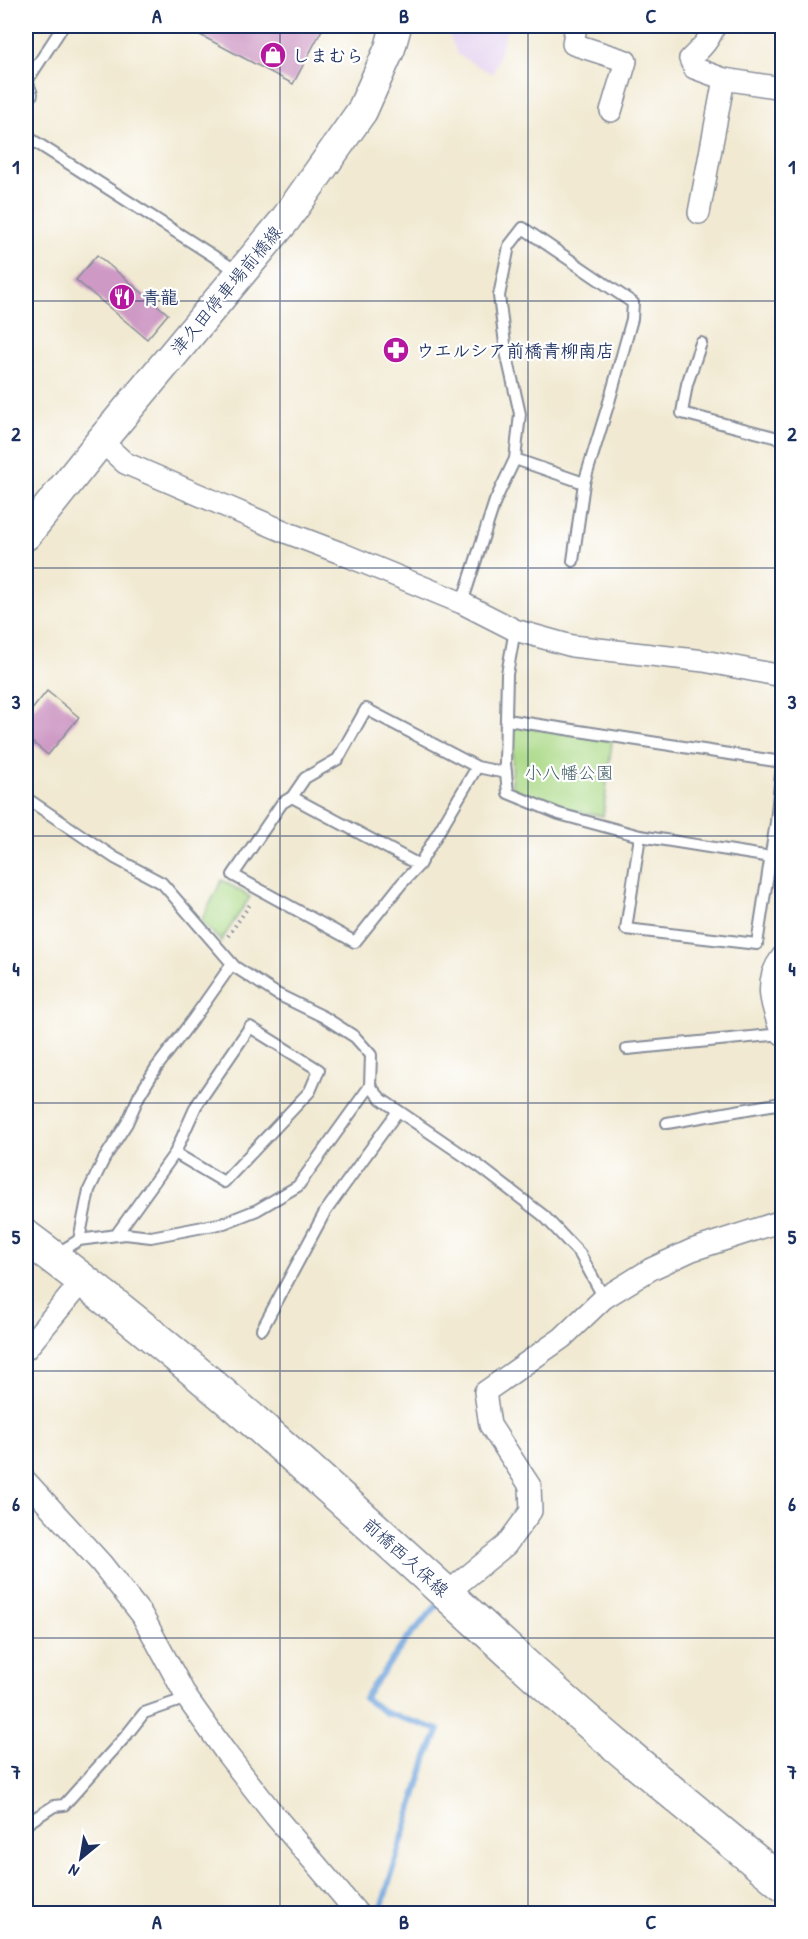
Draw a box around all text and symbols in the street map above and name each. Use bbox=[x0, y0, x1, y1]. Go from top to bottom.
text: A bbox=[152, 2, 162, 29]
text: B bbox=[399, 2, 409, 29]
text: C bbox=[646, 2, 657, 29]
shop icon: しまむら bbox=[258, 40, 288, 70]
place label: しまむら bbox=[292, 43, 364, 68]
text: 1 bbox=[12, 153, 20, 180]
text: 1 bbox=[788, 153, 796, 180]
street label: 津久田停車場前橋線 bbox=[164, 220, 288, 360]
restaurant icon: 青龍 bbox=[107, 282, 137, 312]
place label: 青龍 bbox=[142, 285, 178, 310]
pharmacy icon: ウエルシア前橋青柳南店 bbox=[381, 335, 411, 365]
place label: ウエルシア前橋青柳南店 bbox=[416, 338, 614, 363]
text: 2 bbox=[11, 420, 21, 447]
text: 2 bbox=[787, 420, 797, 447]
text: 3 bbox=[12, 688, 21, 715]
text: 3 bbox=[788, 688, 797, 715]
park label: 小八幡公園 bbox=[524, 760, 614, 785]
text: 4 bbox=[12, 955, 20, 982]
text: 4 bbox=[788, 955, 796, 982]
text: 5 bbox=[12, 1223, 21, 1250]
text: 5 bbox=[788, 1223, 797, 1250]
text: 6 bbox=[12, 1490, 20, 1517]
text: 6 bbox=[788, 1490, 796, 1517]
street label: 前橋西久保線 bbox=[358, 1512, 454, 1602]
text: 7 bbox=[10, 1758, 21, 1785]
text: 7 bbox=[786, 1758, 797, 1785]
north arrow bbox=[51, 1828, 111, 1888]
text: N bbox=[64, 1859, 83, 1883]
text: A bbox=[152, 1908, 162, 1935]
text: B bbox=[399, 1908, 409, 1935]
text: C bbox=[646, 1908, 657, 1935]

